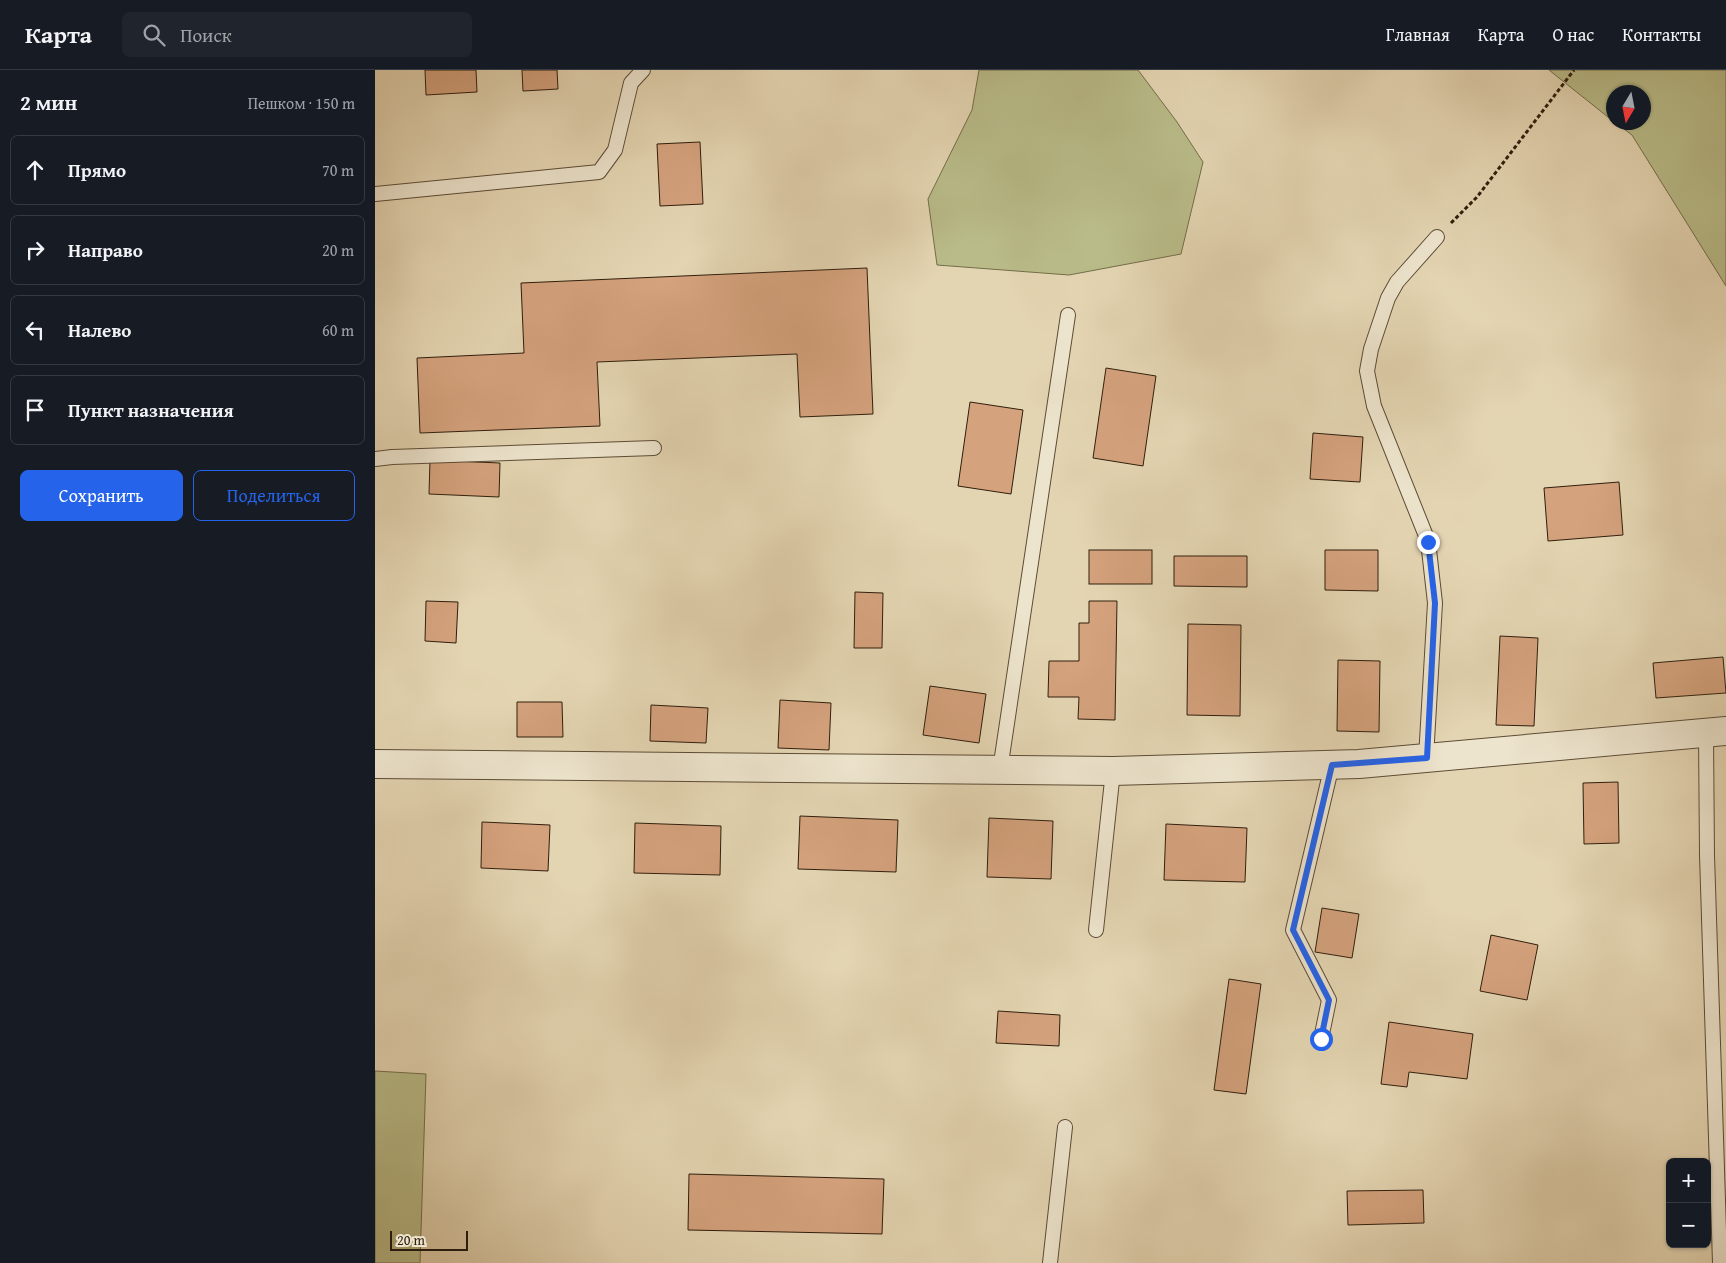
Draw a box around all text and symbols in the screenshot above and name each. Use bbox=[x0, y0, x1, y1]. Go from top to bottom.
search box bbox=[122, 12, 472, 57]
text: Карта bbox=[25, 17, 92, 52]
icon: search bbox=[140, 21, 168, 49]
text: Поиск bbox=[180, 21, 232, 49]
text: Главная bbox=[1386, 21, 1450, 48]
text: Карта bbox=[1478, 21, 1524, 48]
text: О нас bbox=[1552, 21, 1594, 48]
text: Контакты bbox=[1622, 21, 1701, 48]
north arrow bbox=[1606, 85, 1651, 130]
text: 2 мин bbox=[20, 87, 77, 118]
text: Пешком · 150 m bbox=[248, 91, 355, 115]
icon: ahead bbox=[21, 156, 49, 184]
text: Прямо bbox=[68, 156, 126, 184]
text: 70 m bbox=[322, 158, 354, 182]
icon: right bbox=[21, 236, 49, 264]
text: Направо bbox=[68, 236, 143, 264]
text: 20 m bbox=[322, 238, 354, 262]
icon: left bbox=[21, 316, 49, 344]
text: Налево bbox=[68, 316, 131, 344]
text: 60 m bbox=[322, 318, 354, 342]
icon: arrive bbox=[21, 396, 49, 424]
text: Пункт назначения bbox=[68, 396, 234, 424]
button: Сохранить bbox=[20, 470, 183, 521]
button: Поделиться bbox=[193, 470, 355, 521]
route end bbox=[1417, 531, 1440, 554]
route start bbox=[1310, 1028, 1333, 1051]
map controls bbox=[1666, 1158, 1711, 1248]
button: + bbox=[1666, 1158, 1711, 1203]
button: − bbox=[1666, 1203, 1711, 1248]
scale bar bbox=[390, 1228, 467, 1251]
text: 20 m bbox=[397, 1230, 425, 1250]

